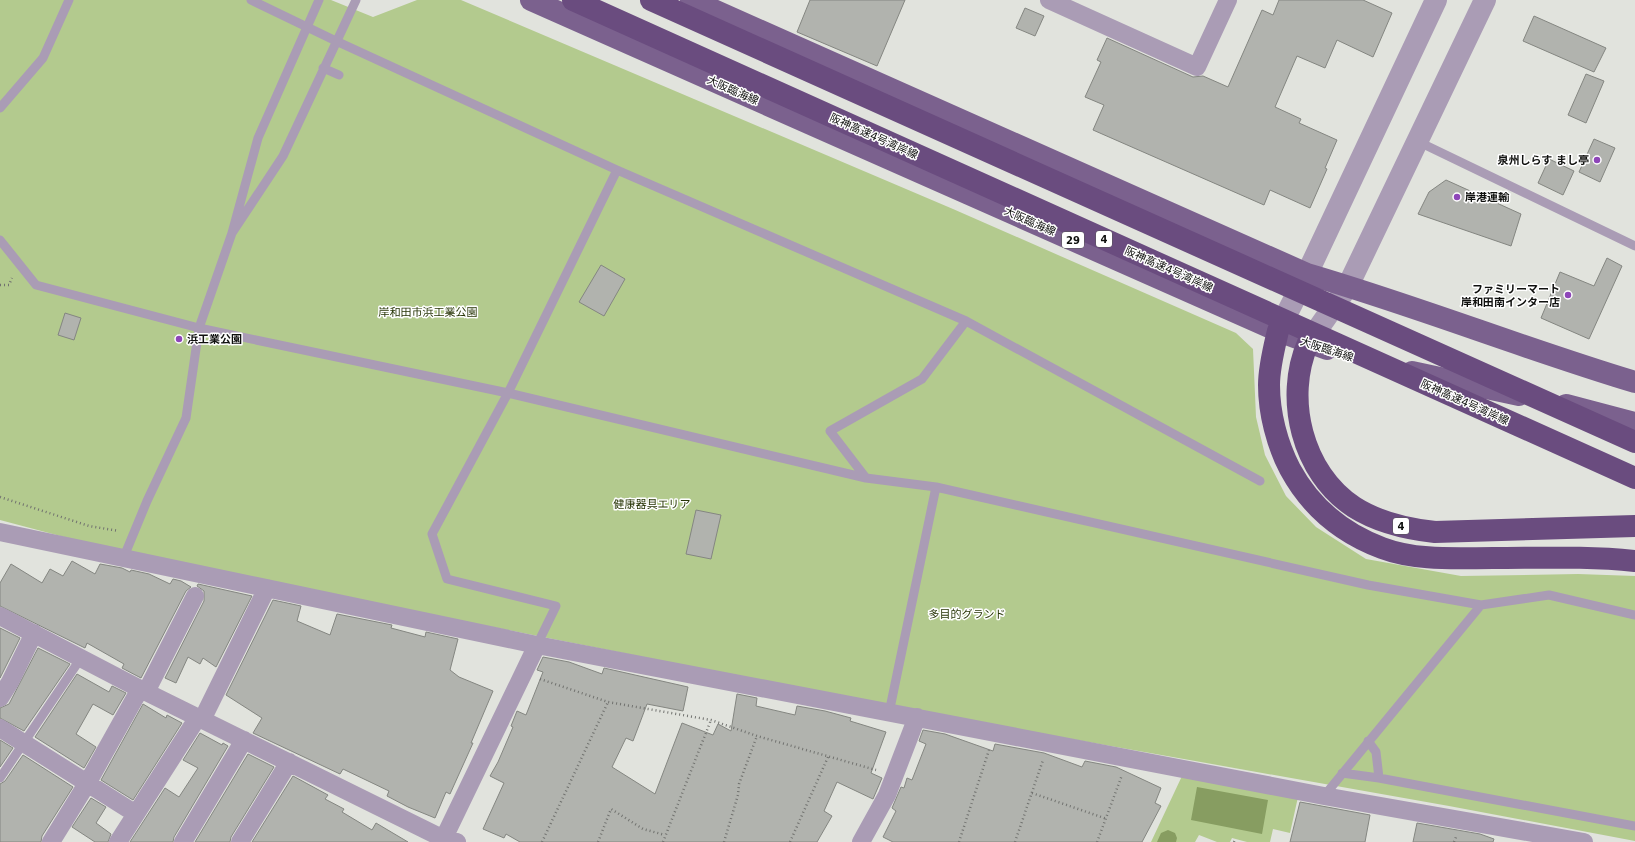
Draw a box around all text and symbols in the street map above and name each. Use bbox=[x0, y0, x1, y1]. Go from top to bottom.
street label: 大阪臨海線 bbox=[705, 73, 761, 108]
street label: 阪神高速4号湾岸線 bbox=[828, 111, 920, 162]
place label: 泉州しらす まし亭 bbox=[1497, 154, 1589, 167]
marker: 泉州しらす まし亭 bbox=[1592, 155, 1602, 165]
place label: 岸港運輸 bbox=[1465, 191, 1510, 204]
marker: 岸港運輸 bbox=[1452, 192, 1462, 202]
street label: 大阪臨海線 bbox=[1002, 204, 1058, 239]
road number: 4 bbox=[1096, 231, 1112, 247]
road number: 29 bbox=[1062, 232, 1084, 248]
street label: 阪神高速4号湾岸線 bbox=[1123, 244, 1215, 295]
place label: ファミリーマート 岸和田南インター店 bbox=[1461, 283, 1560, 309]
marker: ファミリーマート 岸和田南インター店 bbox=[1563, 290, 1573, 300]
park label: 岸和田市浜工業公園 bbox=[379, 306, 478, 319]
place label: 浜工業公園 bbox=[187, 333, 242, 346]
marker: 浜工業公園 bbox=[174, 334, 184, 344]
street label: 大阪臨海線 bbox=[1299, 335, 1355, 364]
street label: 阪神高速4号湾岸線 bbox=[1419, 377, 1511, 428]
park label: 健康器具エリア bbox=[614, 498, 691, 511]
road number: 4 bbox=[1393, 518, 1409, 534]
park label: 多目的グランド bbox=[929, 608, 1006, 621]

